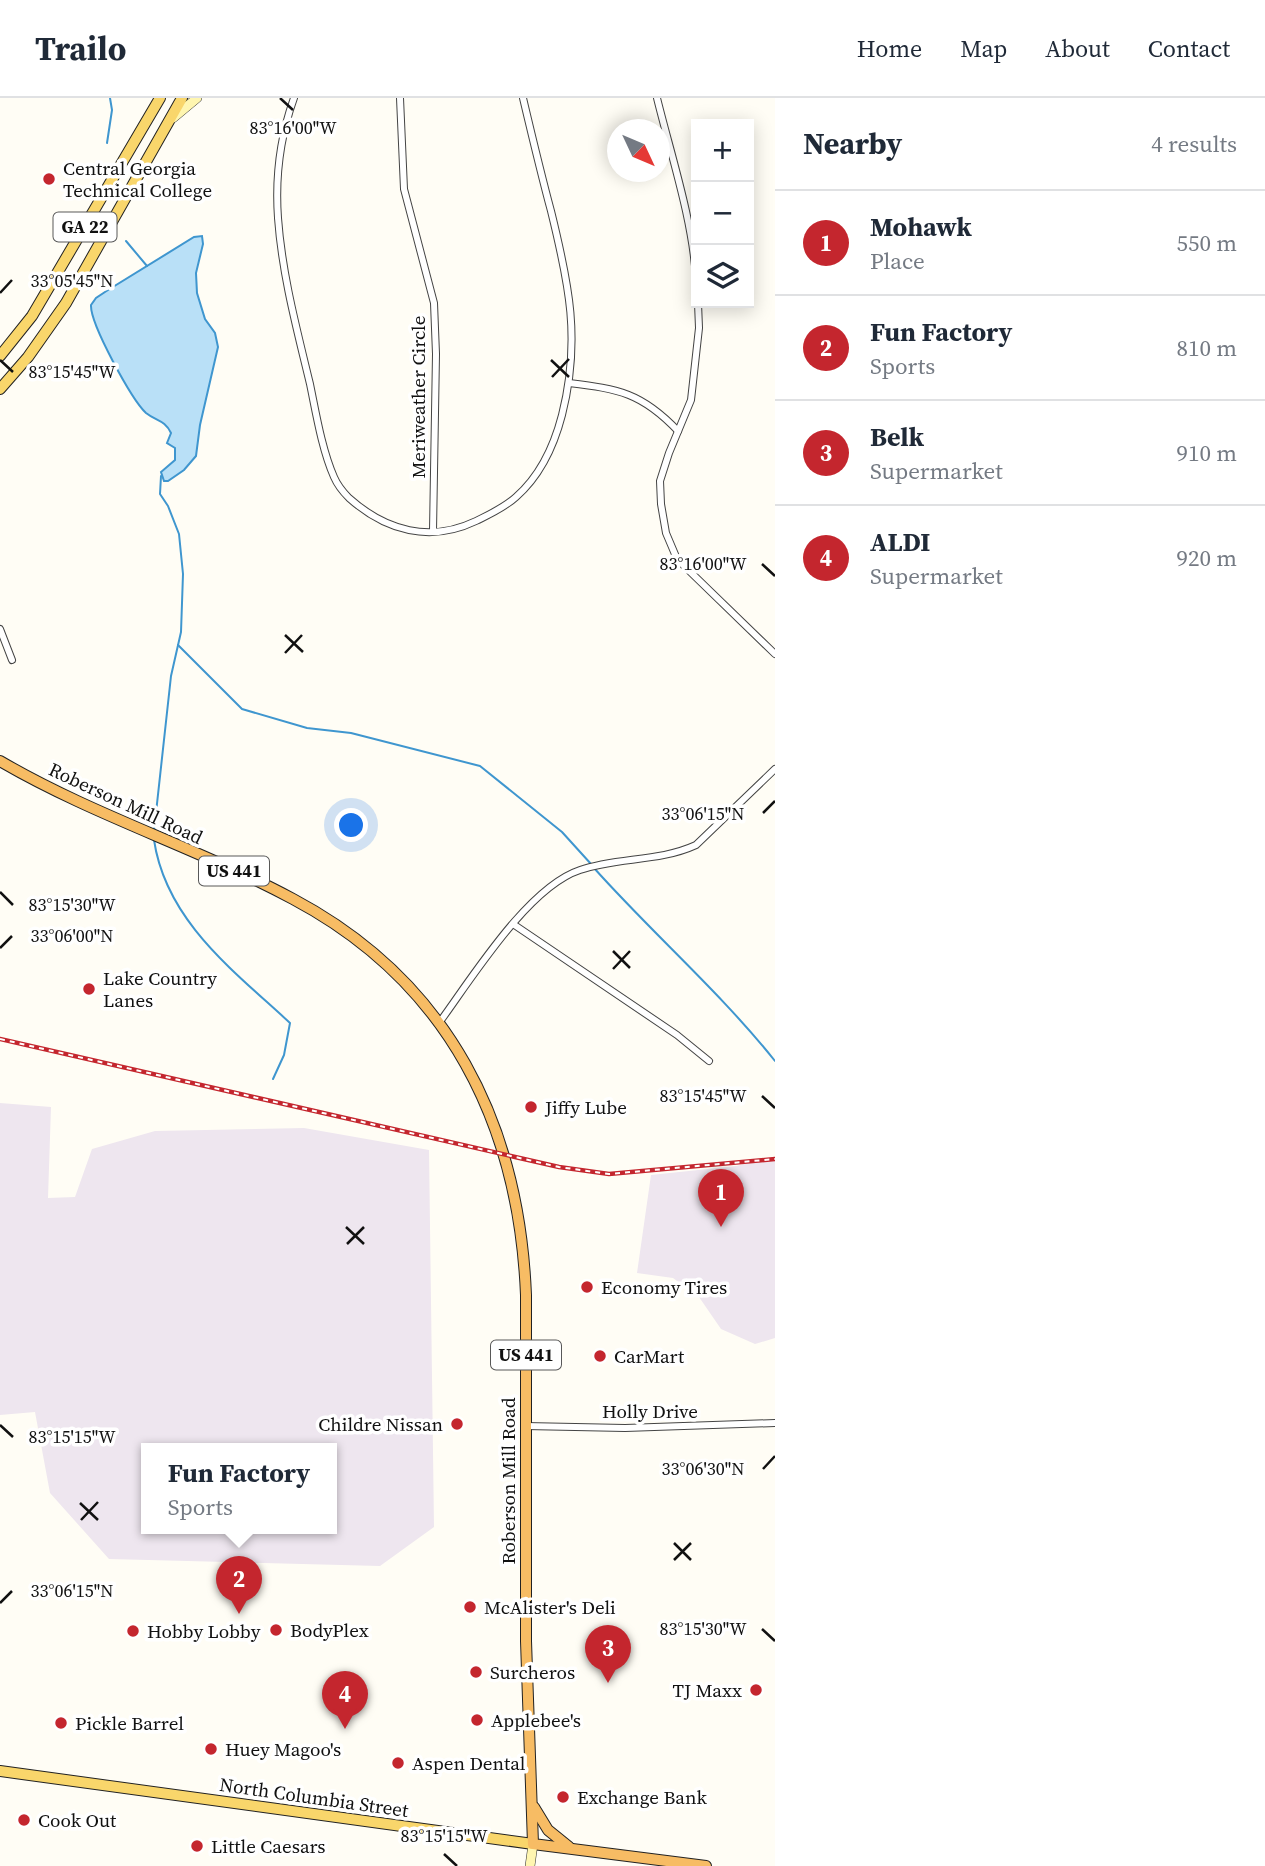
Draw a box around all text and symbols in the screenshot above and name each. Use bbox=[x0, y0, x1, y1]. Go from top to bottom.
text: Trailo bbox=[35, 26, 127, 71]
text: Home bbox=[857, 32, 922, 65]
text: Map bbox=[960, 32, 1007, 65]
text: About bbox=[1045, 32, 1110, 65]
text: Contact bbox=[1148, 32, 1230, 65]
text: 83°16'00"W bbox=[250, 115, 337, 140]
north arrow bbox=[607, 119, 670, 182]
map controls bbox=[691, 119, 754, 308]
button: + bbox=[691, 119, 754, 182]
text: Nearby bbox=[803, 123, 902, 164]
text: 4 results bbox=[1151, 128, 1237, 160]
place label: Central Georgia Technical College bbox=[63, 155, 212, 203]
marker: Central Georgia Technical College bbox=[41, 171, 57, 187]
button: − bbox=[691, 182, 754, 245]
text: Mohawk bbox=[870, 209, 972, 245]
road number: GA 22 bbox=[54, 212, 116, 242]
text: 1 bbox=[820, 227, 832, 259]
text: 550 m bbox=[1176, 227, 1237, 259]
button: layers bbox=[691, 245, 754, 308]
text: Place bbox=[870, 245, 925, 277]
text: 33°05'45"N bbox=[31, 268, 113, 293]
text: Fun Factory bbox=[870, 314, 1013, 350]
street label: Meriweather Circle bbox=[405, 316, 431, 478]
text: 2 bbox=[820, 332, 832, 364]
text: 810 m bbox=[1176, 332, 1237, 364]
text: Sports bbox=[870, 350, 935, 382]
text: 83°15'45"W bbox=[29, 359, 116, 384]
text: Belk bbox=[870, 419, 924, 455]
text: 3 bbox=[820, 437, 832, 469]
text: 910 m bbox=[1176, 437, 1237, 469]
text: Supermarket bbox=[870, 455, 1003, 487]
text: ALDI bbox=[870, 524, 930, 560]
text: 4 bbox=[820, 542, 832, 574]
text: 920 m bbox=[1176, 542, 1237, 574]
text: 83°16'00"W bbox=[660, 551, 747, 576]
text: Supermarket bbox=[870, 560, 1003, 592]
street label: Roberson Mill Road bbox=[45, 756, 207, 850]
text: 33°06'15"N bbox=[662, 801, 744, 826]
your location bbox=[334, 808, 368, 842]
road number: US 441 bbox=[199, 856, 269, 886]
text: 83°15'30"W bbox=[29, 892, 116, 917]
text: 33°06'00"N bbox=[31, 923, 113, 948]
place label: Lake Country Lanes bbox=[103, 965, 217, 1013]
marker: Lake Country Lanes bbox=[81, 981, 97, 997]
text: 83°15'45"W bbox=[660, 1083, 747, 1108]
place label: Jiffy Lube bbox=[544, 1094, 627, 1120]
marker: Jiffy Lube bbox=[523, 1099, 539, 1115]
pin: 1 bbox=[698, 1169, 744, 1227]
place label: Economy Tires bbox=[601, 1274, 727, 1300]
marker: Economy Tires bbox=[579, 1279, 595, 1295]
road number: US 441 bbox=[491, 1340, 561, 1370]
place label: CarMart bbox=[614, 1343, 685, 1369]
marker: CarMart bbox=[592, 1348, 608, 1364]
street label: Roberson Mill Road bbox=[495, 1397, 521, 1565]
street label: Holly Drive bbox=[602, 1398, 698, 1424]
place label: Childre Nissan bbox=[318, 1411, 443, 1437]
marker: Childre Nissan bbox=[449, 1416, 465, 1432]
text: 83°15'15"W bbox=[29, 1424, 116, 1449]
popup bbox=[141, 1443, 337, 1534]
text: Fun Factory bbox=[168, 1455, 310, 1491]
text: 33°06'30"N bbox=[662, 1456, 744, 1481]
text: Sports bbox=[168, 1491, 233, 1523]
pin: 2 bbox=[216, 1556, 262, 1614]
text: 33°06'15"N bbox=[31, 1578, 113, 1603]
place label: McAlister's Deli bbox=[484, 1594, 616, 1620]
marker: McAlister's Deli bbox=[462, 1599, 478, 1615]
text: 83°15'30"W bbox=[660, 1616, 747, 1641]
place label: BodyPlex bbox=[290, 1617, 369, 1643]
place label: Hobby Lobby bbox=[147, 1618, 261, 1644]
marker: BodyPlex bbox=[268, 1622, 284, 1638]
marker: Hobby Lobby bbox=[125, 1623, 141, 1639]
pin: 3 bbox=[585, 1625, 631, 1683]
place label: Surcheros bbox=[490, 1659, 575, 1685]
marker: Surcheros bbox=[468, 1664, 484, 1680]
pin: 4 bbox=[322, 1671, 368, 1729]
place label: TJ Maxx bbox=[672, 1677, 742, 1703]
marker: TJ Maxx bbox=[748, 1682, 764, 1698]
place label: Applebee's bbox=[491, 1707, 581, 1733]
place label: Pickle Barrel bbox=[75, 1710, 184, 1736]
marker: Applebee's bbox=[469, 1712, 485, 1728]
marker: Pickle Barrel bbox=[53, 1715, 69, 1731]
place label: Huey Magoo's bbox=[225, 1736, 341, 1762]
marker: Huey Magoo's bbox=[203, 1741, 219, 1757]
place label: Aspen Dental bbox=[412, 1750, 526, 1776]
marker: Aspen Dental bbox=[390, 1755, 406, 1771]
street label: North Columbia Street bbox=[218, 1771, 411, 1823]
place label: Exchange Bank bbox=[577, 1784, 707, 1810]
marker: Exchange Bank bbox=[555, 1789, 571, 1805]
place label: Cook Out bbox=[38, 1807, 117, 1833]
marker: Cook Out bbox=[16, 1812, 32, 1828]
text: 83°15'15"W bbox=[401, 1823, 488, 1848]
place label: Little Caesars bbox=[211, 1833, 326, 1859]
marker: Little Caesars bbox=[189, 1838, 205, 1854]

